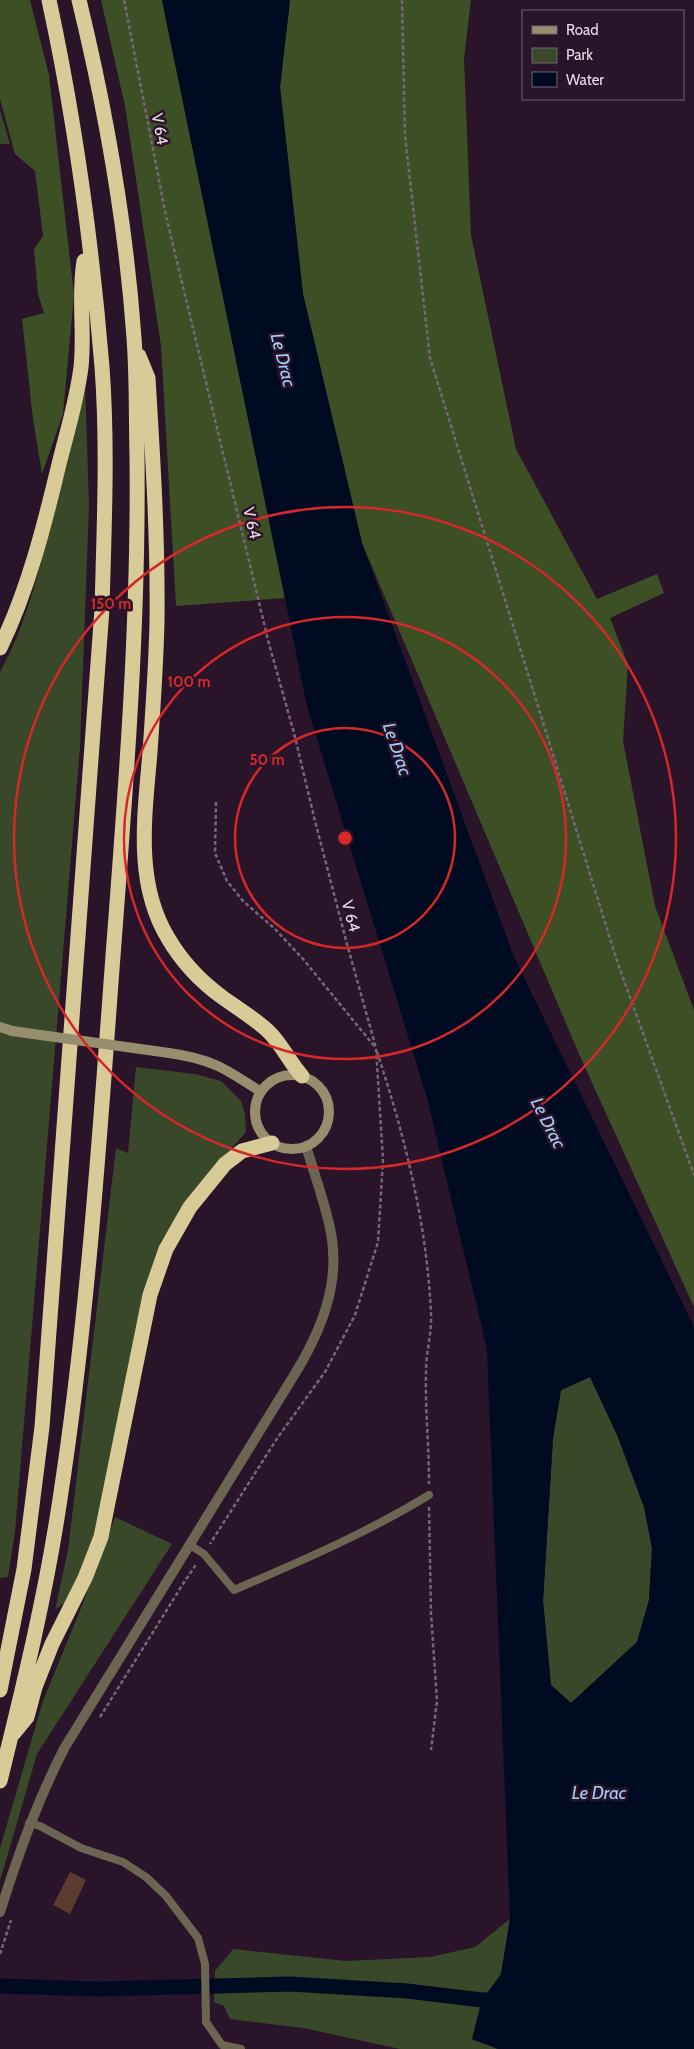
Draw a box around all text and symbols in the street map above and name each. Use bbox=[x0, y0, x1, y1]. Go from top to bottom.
legend bbox=[522, 10, 684, 100]
text: Road bbox=[566, 21, 599, 39]
text: Park bbox=[566, 46, 593, 64]
text: Water bbox=[566, 71, 604, 89]
street label: V 64 bbox=[148, 112, 172, 146]
water label: Le Drac bbox=[266, 331, 300, 390]
street label: V 64 bbox=[239, 505, 265, 541]
text: 150 m bbox=[91, 595, 131, 613]
text: 100 m bbox=[167, 673, 211, 691]
water label: Le Drac bbox=[378, 720, 416, 779]
text: 50 m bbox=[249, 751, 285, 769]
centre of rings bbox=[336, 829, 354, 847]
street label: V 64 bbox=[338, 898, 364, 934]
water label: Le Drac bbox=[526, 1094, 570, 1153]
water label: Le Drac bbox=[572, 1782, 627, 1804]

